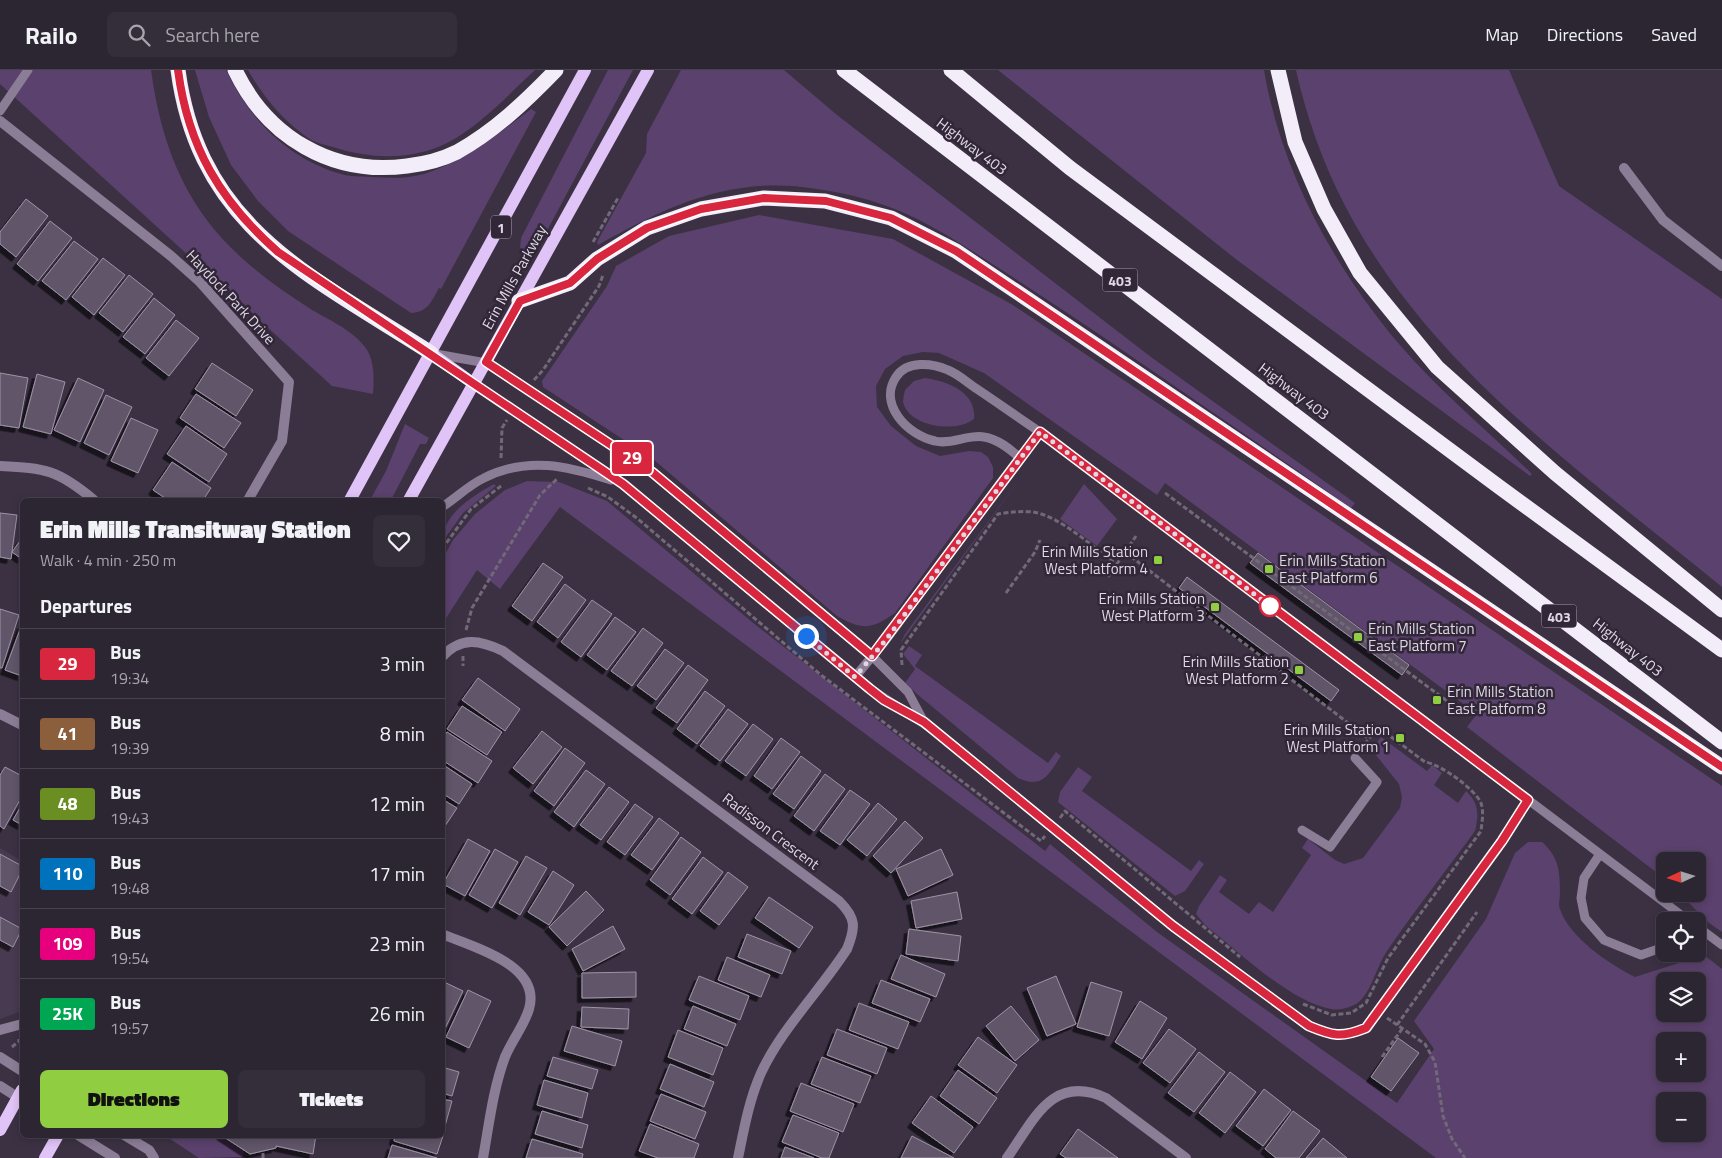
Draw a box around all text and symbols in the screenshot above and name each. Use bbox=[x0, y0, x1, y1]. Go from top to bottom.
search box bbox=[107, 12, 457, 57]
text: Railo bbox=[25, 17, 77, 53]
text: Search here bbox=[165, 20, 260, 49]
icon: search bbox=[125, 21, 153, 49]
text: Map bbox=[1485, 21, 1519, 48]
text: Directions bbox=[1547, 21, 1623, 48]
text: Saved bbox=[1651, 21, 1697, 48]
street label: Highway 403 bbox=[932, 112, 1012, 180]
road number: 1 bbox=[491, 216, 511, 238]
street label: Erin Mills Parkway bbox=[476, 221, 552, 333]
street label: Haydock Park Drive bbox=[181, 244, 281, 350]
road number: 403 bbox=[1102, 268, 1138, 292]
street label: Highway 403 bbox=[1254, 357, 1334, 425]
line badge: 29 bbox=[610, 442, 654, 474]
text: 29 bbox=[622, 444, 642, 471]
text: Erin Mills Transitway Station bbox=[40, 511, 351, 547]
button: heart bbox=[373, 515, 425, 567]
place label: Erin Mills Station West Platform 4 bbox=[1041, 540, 1148, 580]
text: Walk · 4 min · 250 m bbox=[40, 548, 176, 572]
place label: Erin Mills Station East Platform 6 bbox=[1279, 549, 1386, 589]
marker: Erin Mills Station West Platform 4 bbox=[1152, 554, 1164, 566]
marker: Erin Mills Station East Platform 6 bbox=[1263, 563, 1275, 575]
place label: Erin Mills Station West Platform 3 bbox=[1098, 587, 1205, 627]
text: Departures bbox=[40, 591, 132, 620]
unlabelled marker bbox=[1259, 595, 1281, 617]
marker: Erin Mills Station West Platform 3 bbox=[1209, 601, 1221, 613]
road number: 403 bbox=[1542, 604, 1576, 628]
street label: Highway 403 bbox=[1588, 612, 1668, 682]
place label: Erin Mills Station East Platform 7 bbox=[1368, 617, 1475, 657]
your location bbox=[794, 624, 819, 649]
marker: Erin Mills Station East Platform 7 bbox=[1352, 631, 1364, 643]
text: Bus bbox=[110, 637, 141, 666]
text: 3 min bbox=[380, 649, 425, 678]
text: 29 bbox=[57, 650, 78, 677]
place label: Erin Mills Station West Platform 2 bbox=[1182, 650, 1289, 690]
marker: Erin Mills Station West Platform 2 bbox=[1293, 664, 1305, 676]
text: 19:34 bbox=[110, 666, 149, 690]
place label: Erin Mills Station East Platform 8 bbox=[1447, 680, 1554, 720]
marker: Erin Mills Station East Platform 8 bbox=[1431, 694, 1443, 706]
text: Bus bbox=[110, 707, 141, 736]
place label: Erin Mills Station West Platform 1 bbox=[1283, 718, 1390, 758]
text: 8 min bbox=[380, 719, 425, 748]
text: 41 bbox=[57, 720, 78, 747]
marker: Erin Mills Station West Platform 1 bbox=[1394, 732, 1406, 744]
text: 19:39 bbox=[110, 736, 149, 760]
text: Bus bbox=[110, 777, 141, 806]
street label: Radisson Crescent bbox=[718, 787, 825, 876]
text: 12 min bbox=[369, 789, 425, 818]
text: 48 bbox=[57, 790, 78, 817]
text: 19:43 bbox=[110, 806, 149, 830]
text: Bus bbox=[110, 847, 141, 876]
north arrow bbox=[1656, 852, 1706, 902]
map controls bbox=[1656, 852, 1706, 1142]
text: 17 min bbox=[369, 859, 425, 888]
text: 110 bbox=[52, 860, 83, 887]
text: 19:48 bbox=[110, 876, 149, 900]
button: locate bbox=[1656, 912, 1706, 962]
text: Bus bbox=[110, 917, 141, 946]
text: 23 min bbox=[369, 929, 425, 958]
text: 109 bbox=[52, 930, 83, 957]
text: 19:54 bbox=[110, 946, 149, 970]
button: layers bbox=[1656, 972, 1706, 1022]
text: Bus bbox=[110, 987, 141, 1016]
text: 26 min bbox=[369, 999, 425, 1028]
text: 25K bbox=[52, 1000, 83, 1027]
text: 19:57 bbox=[110, 1016, 149, 1040]
button: + bbox=[1656, 1032, 1706, 1082]
button: Directions bbox=[40, 1070, 228, 1128]
button: Tickets bbox=[238, 1070, 425, 1128]
button: − bbox=[1656, 1092, 1706, 1142]

